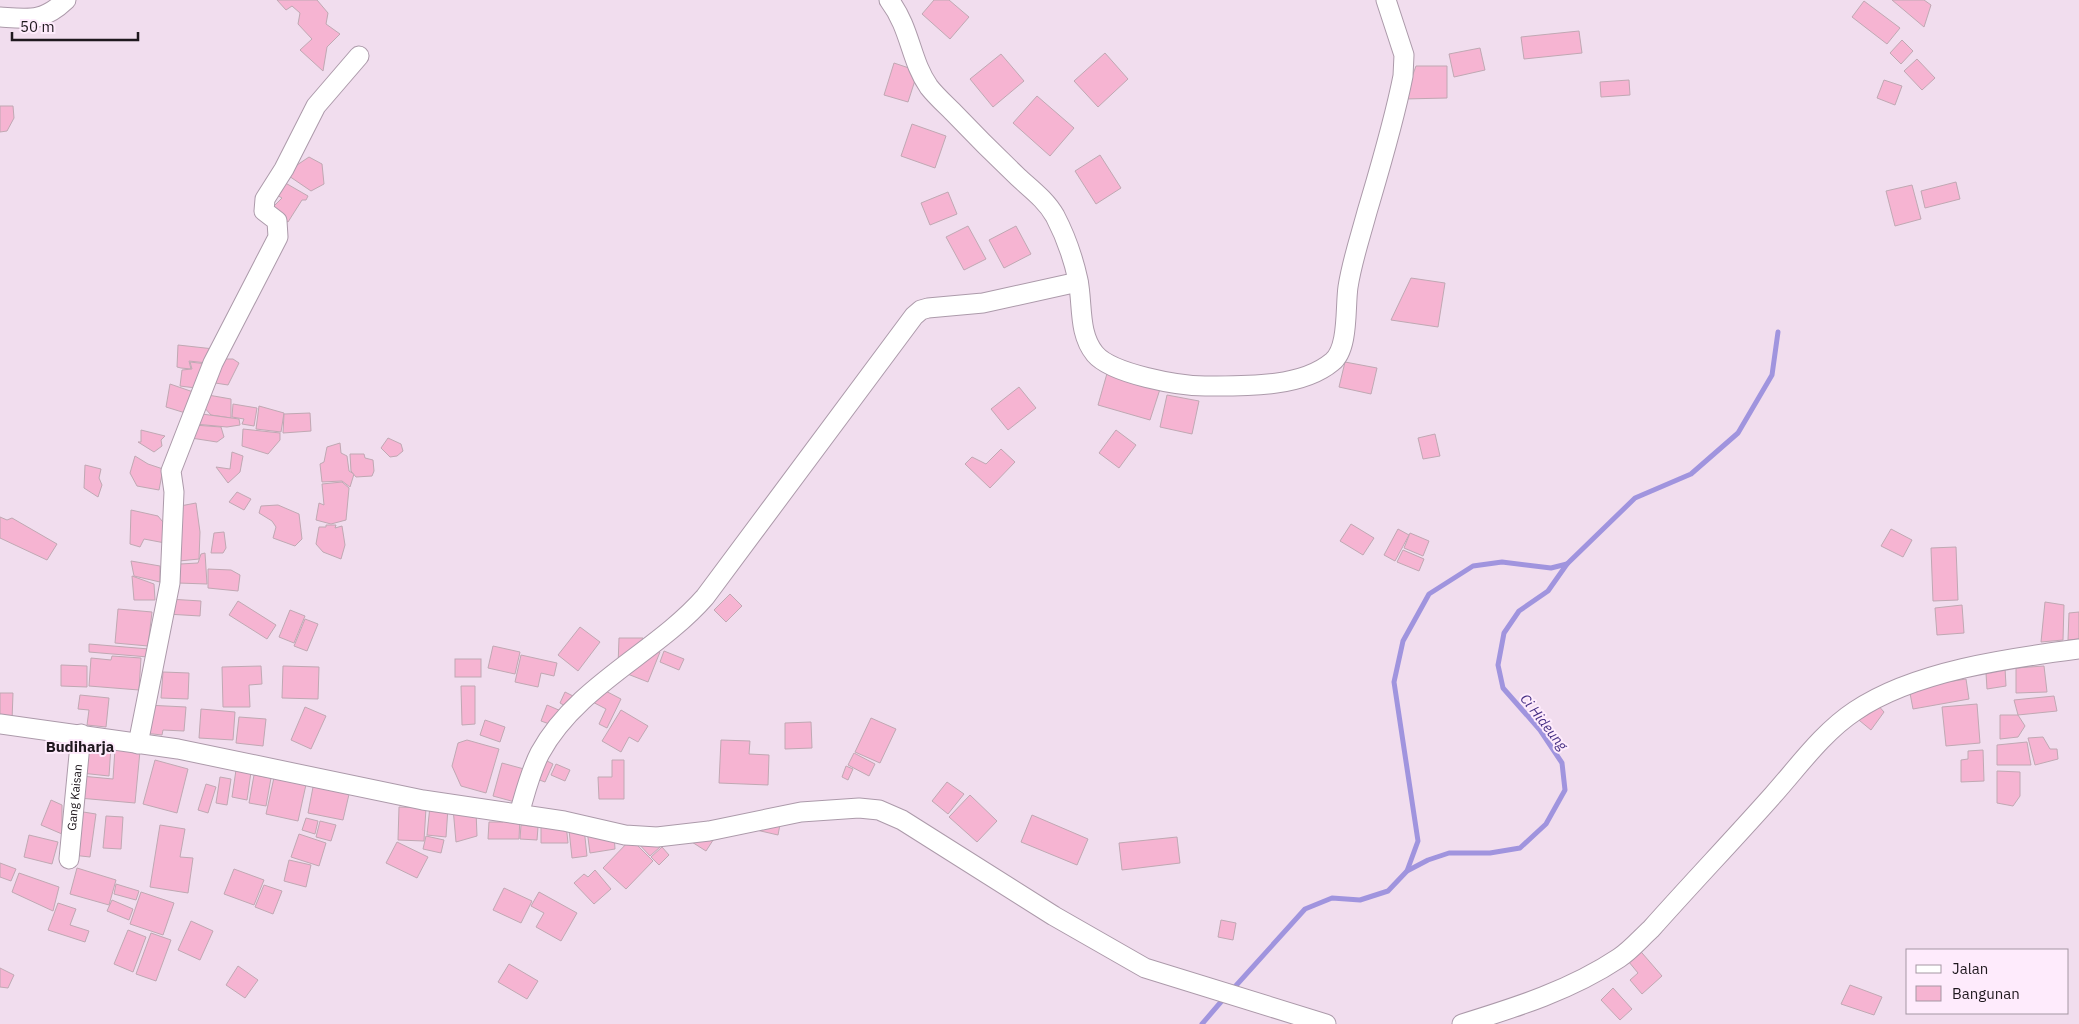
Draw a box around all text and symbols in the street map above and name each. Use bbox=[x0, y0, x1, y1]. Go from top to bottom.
scale bar bbox=[12, 10, 139, 42]
text: 50 m bbox=[20, 17, 55, 36]
water label: Ci Hideung bbox=[1516, 690, 1572, 755]
district label: Budiharja bbox=[46, 737, 115, 756]
street label: Gang Kaisan bbox=[64, 763, 85, 831]
legend bbox=[1906, 949, 2069, 1014]
text: Jalan bbox=[1952, 959, 1988, 978]
text: Bangunan bbox=[1952, 984, 2020, 1003]

